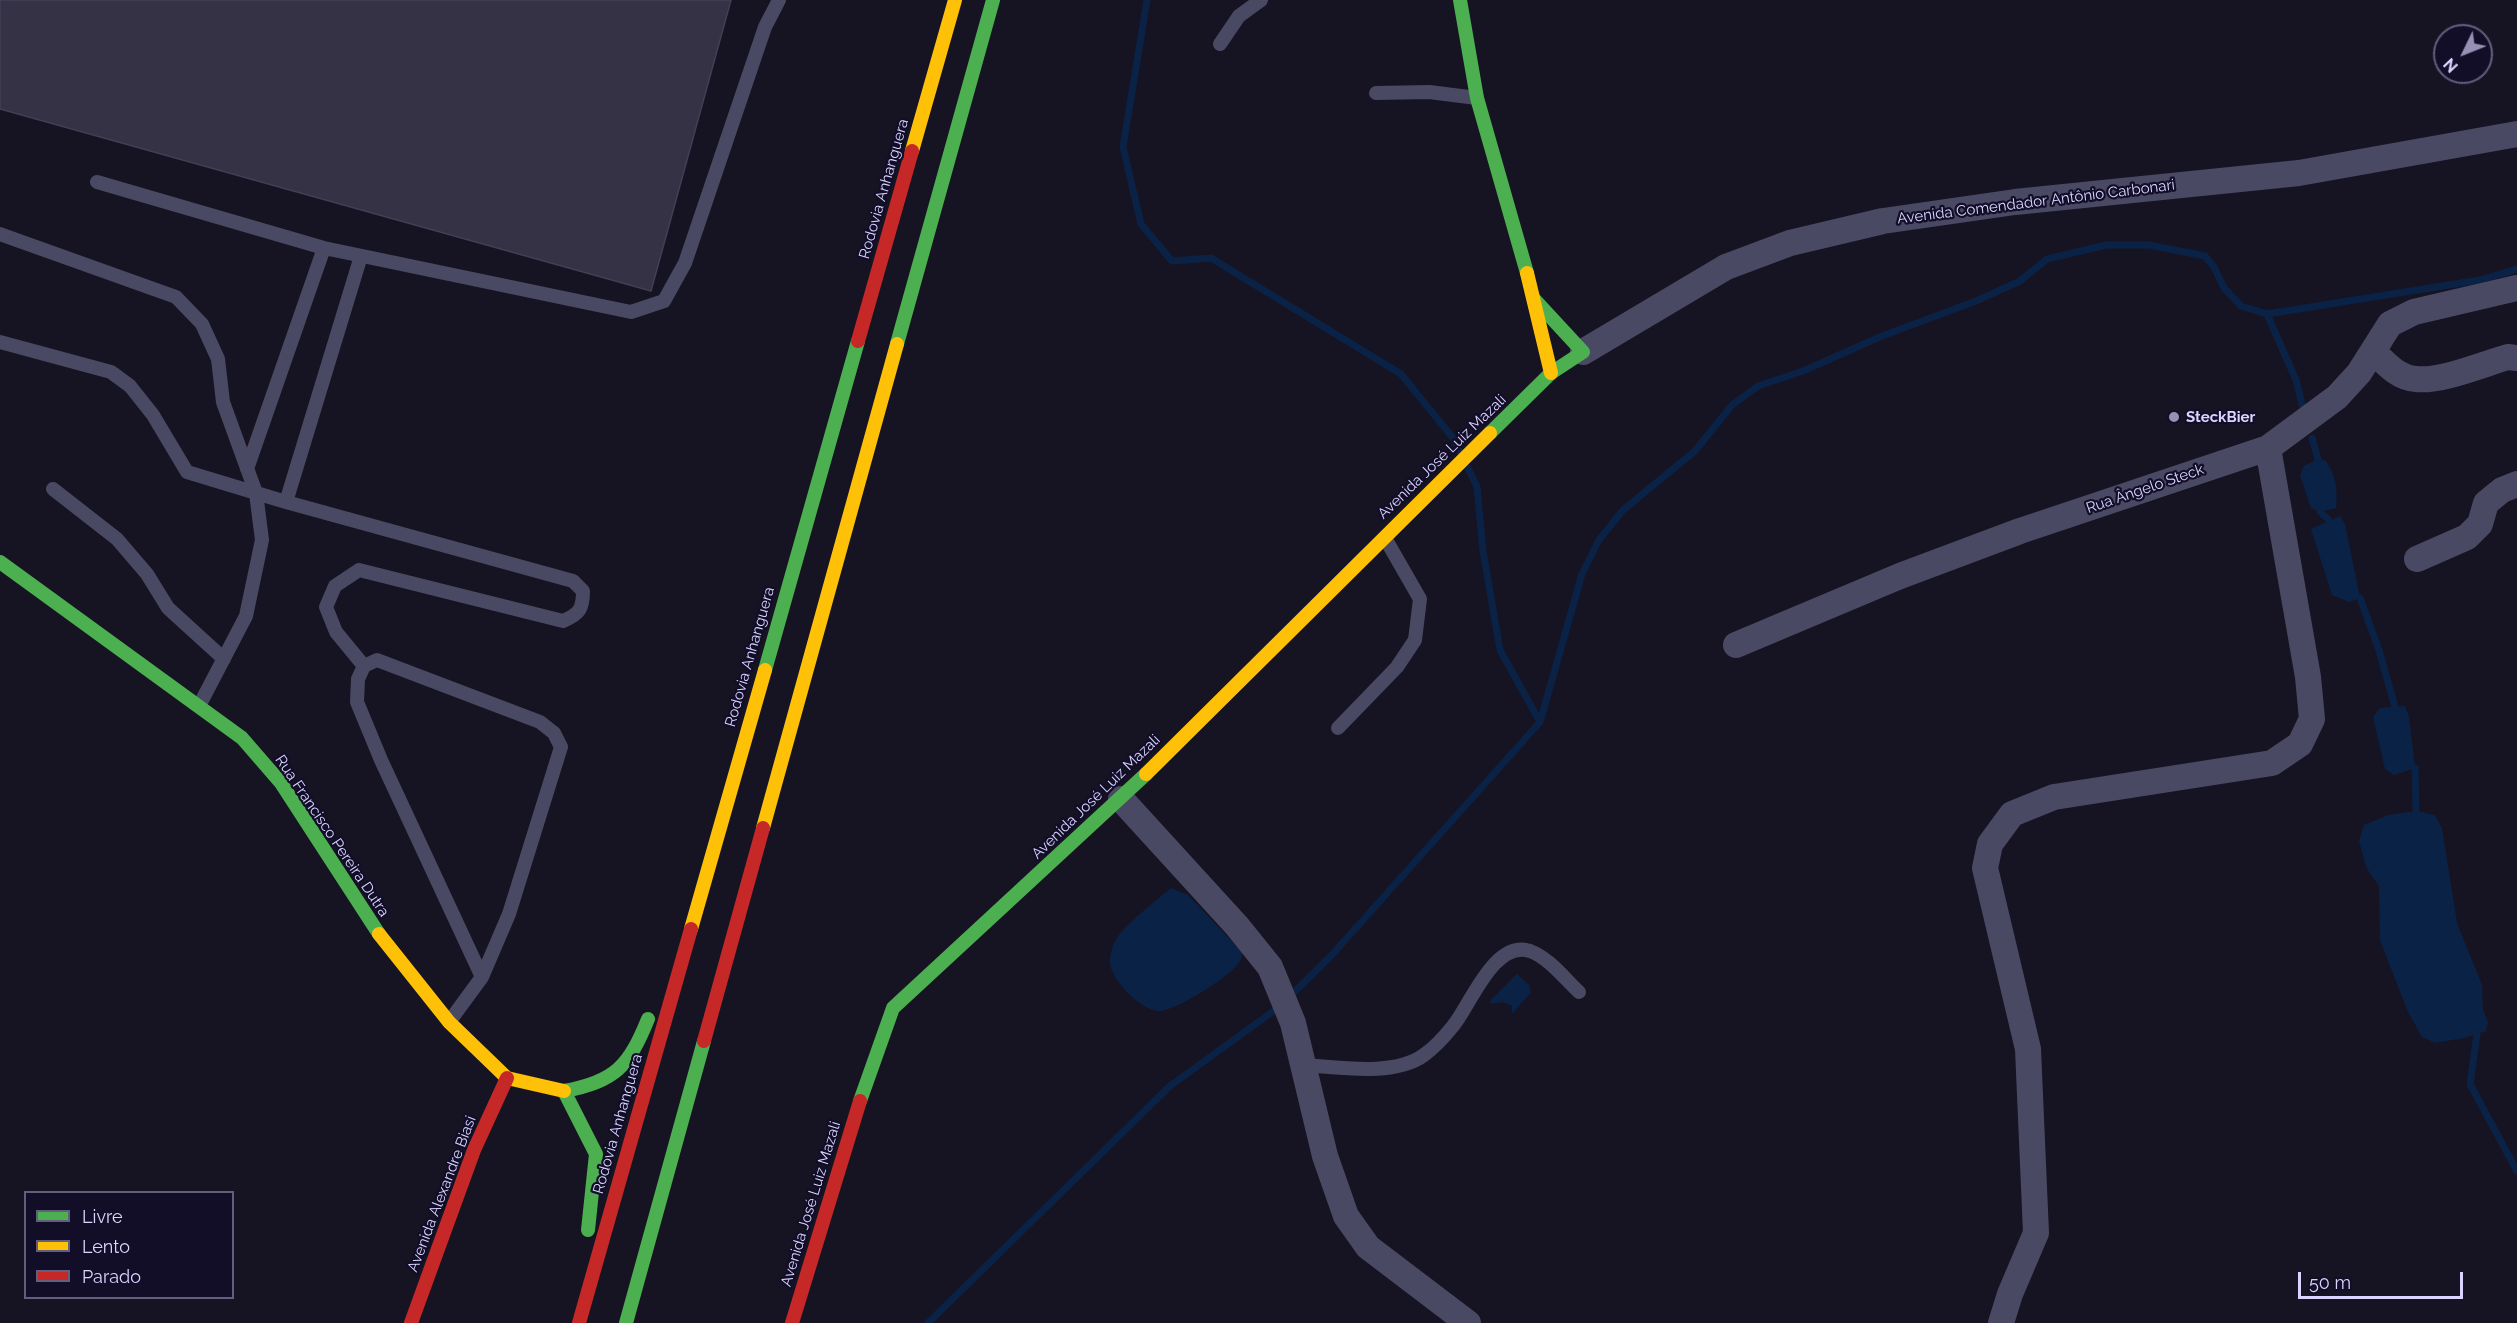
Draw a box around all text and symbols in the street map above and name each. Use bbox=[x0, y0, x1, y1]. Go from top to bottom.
north arrow bbox=[2433, 24, 2493, 84]
text: N bbox=[2440, 54, 2462, 76]
street label: Rodovia Anhanguera bbox=[855, 117, 913, 261]
street label: Avenida Comendador Antônio Carbonari bbox=[1896, 176, 2176, 228]
street label: Avenida José Luiz Mazali bbox=[1374, 391, 1510, 523]
place label: SteckBier bbox=[2186, 408, 2255, 426]
marker: SteckBier bbox=[2167, 410, 2181, 424]
street label: Rua Ângelo Steck bbox=[2084, 460, 2206, 518]
street label: Rodovia Anhanguera bbox=[721, 585, 779, 729]
street label: Avenida José Luiz Mazali bbox=[1028, 731, 1164, 863]
street label: Rua Francisco Pereira Dutra bbox=[271, 752, 393, 920]
street label: Rodovia Anhanguera bbox=[589, 1052, 647, 1196]
street label: Avenida Alexandre Biasi bbox=[404, 1113, 480, 1275]
street label: Avenida José Luiz Mazali bbox=[777, 1119, 845, 1289]
legend bbox=[24, 1191, 234, 1299]
text: Livre bbox=[82, 1206, 123, 1227]
text: Lento bbox=[82, 1236, 130, 1257]
scale bar bbox=[2301, 1260, 2466, 1298]
text: Parado bbox=[82, 1266, 141, 1287]
text: 50 m bbox=[2309, 1272, 2351, 1293]

